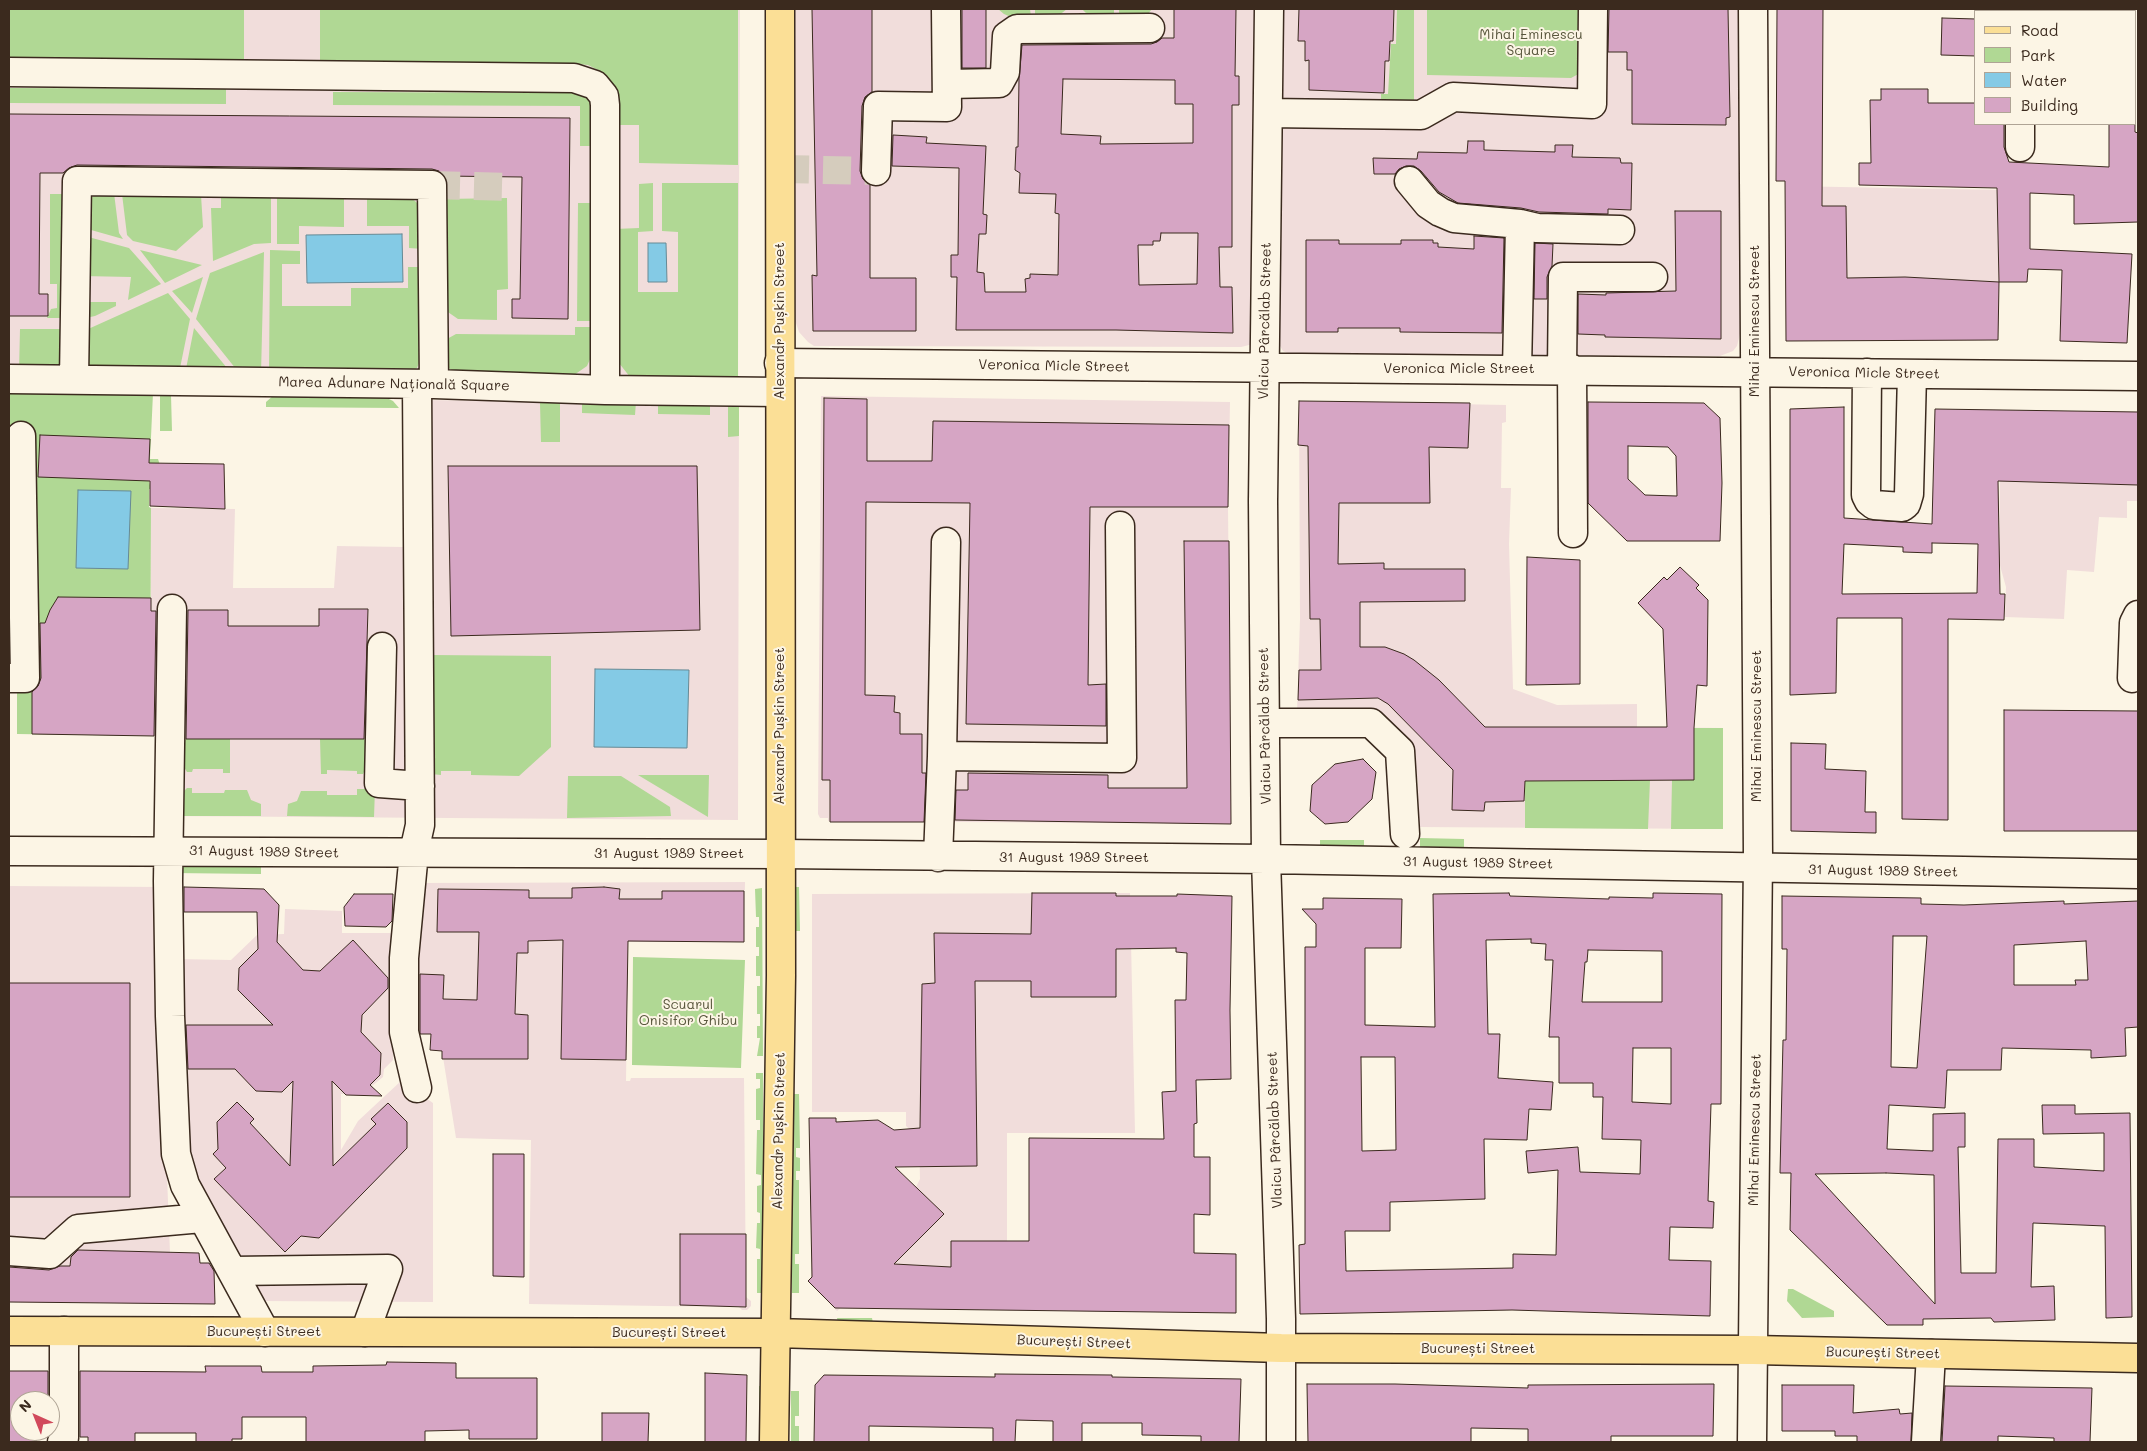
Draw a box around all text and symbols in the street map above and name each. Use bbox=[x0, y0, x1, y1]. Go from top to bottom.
legend bbox=[1974, 10, 2137, 125]
text: Road bbox=[2021, 20, 2058, 40]
park label: Mihai Eminescu Square bbox=[1479, 27, 1583, 59]
text: Park bbox=[2021, 45, 2055, 65]
text: Water bbox=[2021, 70, 2067, 90]
text: Building bbox=[2021, 95, 2078, 115]
street label: Alexandr Pușkin Street bbox=[772, 242, 788, 400]
street label: Vlaicu Pârcălab Street bbox=[1255, 242, 1275, 400]
street label: Mihai Eminescu Street bbox=[1747, 245, 1763, 397]
street label: Veronica Micle Street bbox=[978, 356, 1130, 376]
street label: Veronica Micle Street bbox=[1383, 361, 1535, 377]
street label: Veronica Micle Street bbox=[1788, 363, 1940, 383]
street label: Marea Adunare Națională Square bbox=[278, 374, 510, 394]
street label: Alexandr Pușkin Street bbox=[772, 647, 788, 805]
street label: Vlaicu Pârcălab Street bbox=[1255, 647, 1275, 805]
street label: Mihai Eminescu Street bbox=[1749, 650, 1765, 802]
street label: 31 August 1989 Street bbox=[189, 842, 339, 862]
street label: 31 August 1989 Street bbox=[594, 846, 744, 862]
street label: 31 August 1989 Street bbox=[999, 850, 1149, 866]
street label: 31 August 1989 Street bbox=[1403, 853, 1553, 873]
street label: 31 August 1989 Street bbox=[1808, 861, 1958, 881]
park label: Scuarul Onisifor Ghibu bbox=[639, 997, 737, 1030]
street label: Vlaicu Pârcălab Street bbox=[1264, 1051, 1286, 1209]
street label: Alexandr Pușkin Street bbox=[769, 1052, 789, 1210]
street label: Mihai Eminescu Street bbox=[1745, 1054, 1765, 1206]
street label: București Street bbox=[207, 1324, 321, 1340]
street label: București Street bbox=[612, 1325, 726, 1341]
street label: București Street bbox=[1017, 1332, 1131, 1352]
street label: București Street bbox=[1421, 1341, 1535, 1357]
street label: București Street bbox=[1826, 1344, 1940, 1362]
north arrow bbox=[10, 1391, 60, 1441]
text: N bbox=[14, 1395, 35, 1416]

